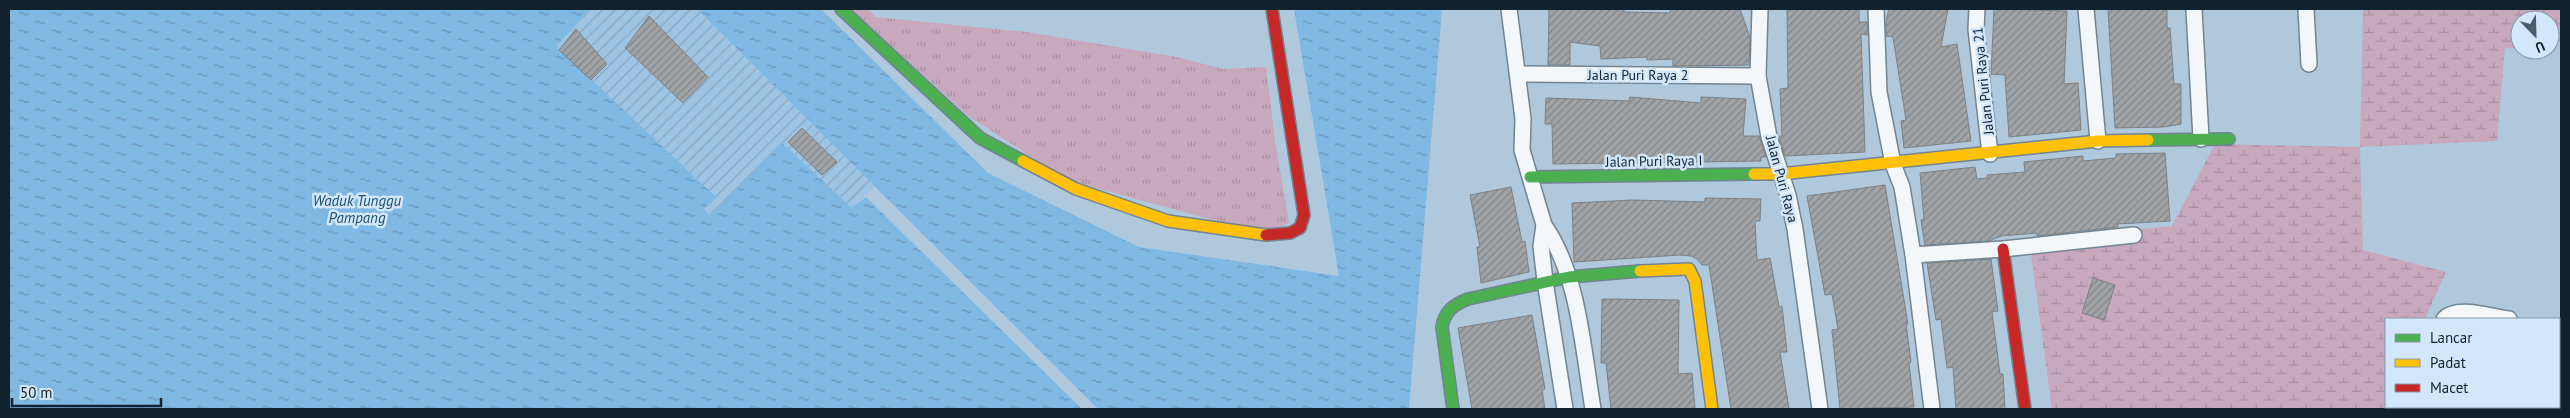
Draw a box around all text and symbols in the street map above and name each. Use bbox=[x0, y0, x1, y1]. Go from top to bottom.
north arrow bbox=[2510, 10, 2560, 60]
street label: Jalan Puri Raya 21 bbox=[1968, 26, 1998, 137]
text: U bbox=[2533, 37, 2548, 57]
street label: Jalan Puri Raya 2 bbox=[1587, 66, 1688, 84]
street label: Jalan Puri Raya bbox=[1762, 133, 1802, 224]
street label: Jalan Puri Raya I bbox=[1604, 151, 1703, 171]
water label: Waduk Tunggu Pampang bbox=[313, 191, 402, 227]
legend bbox=[2385, 318, 2560, 408]
text: Lancar bbox=[2430, 328, 2472, 347]
text: Padat bbox=[2430, 353, 2466, 372]
scale bar bbox=[12, 376, 161, 408]
text: Macet bbox=[2430, 378, 2468, 397]
text: 50 m bbox=[20, 383, 53, 402]

